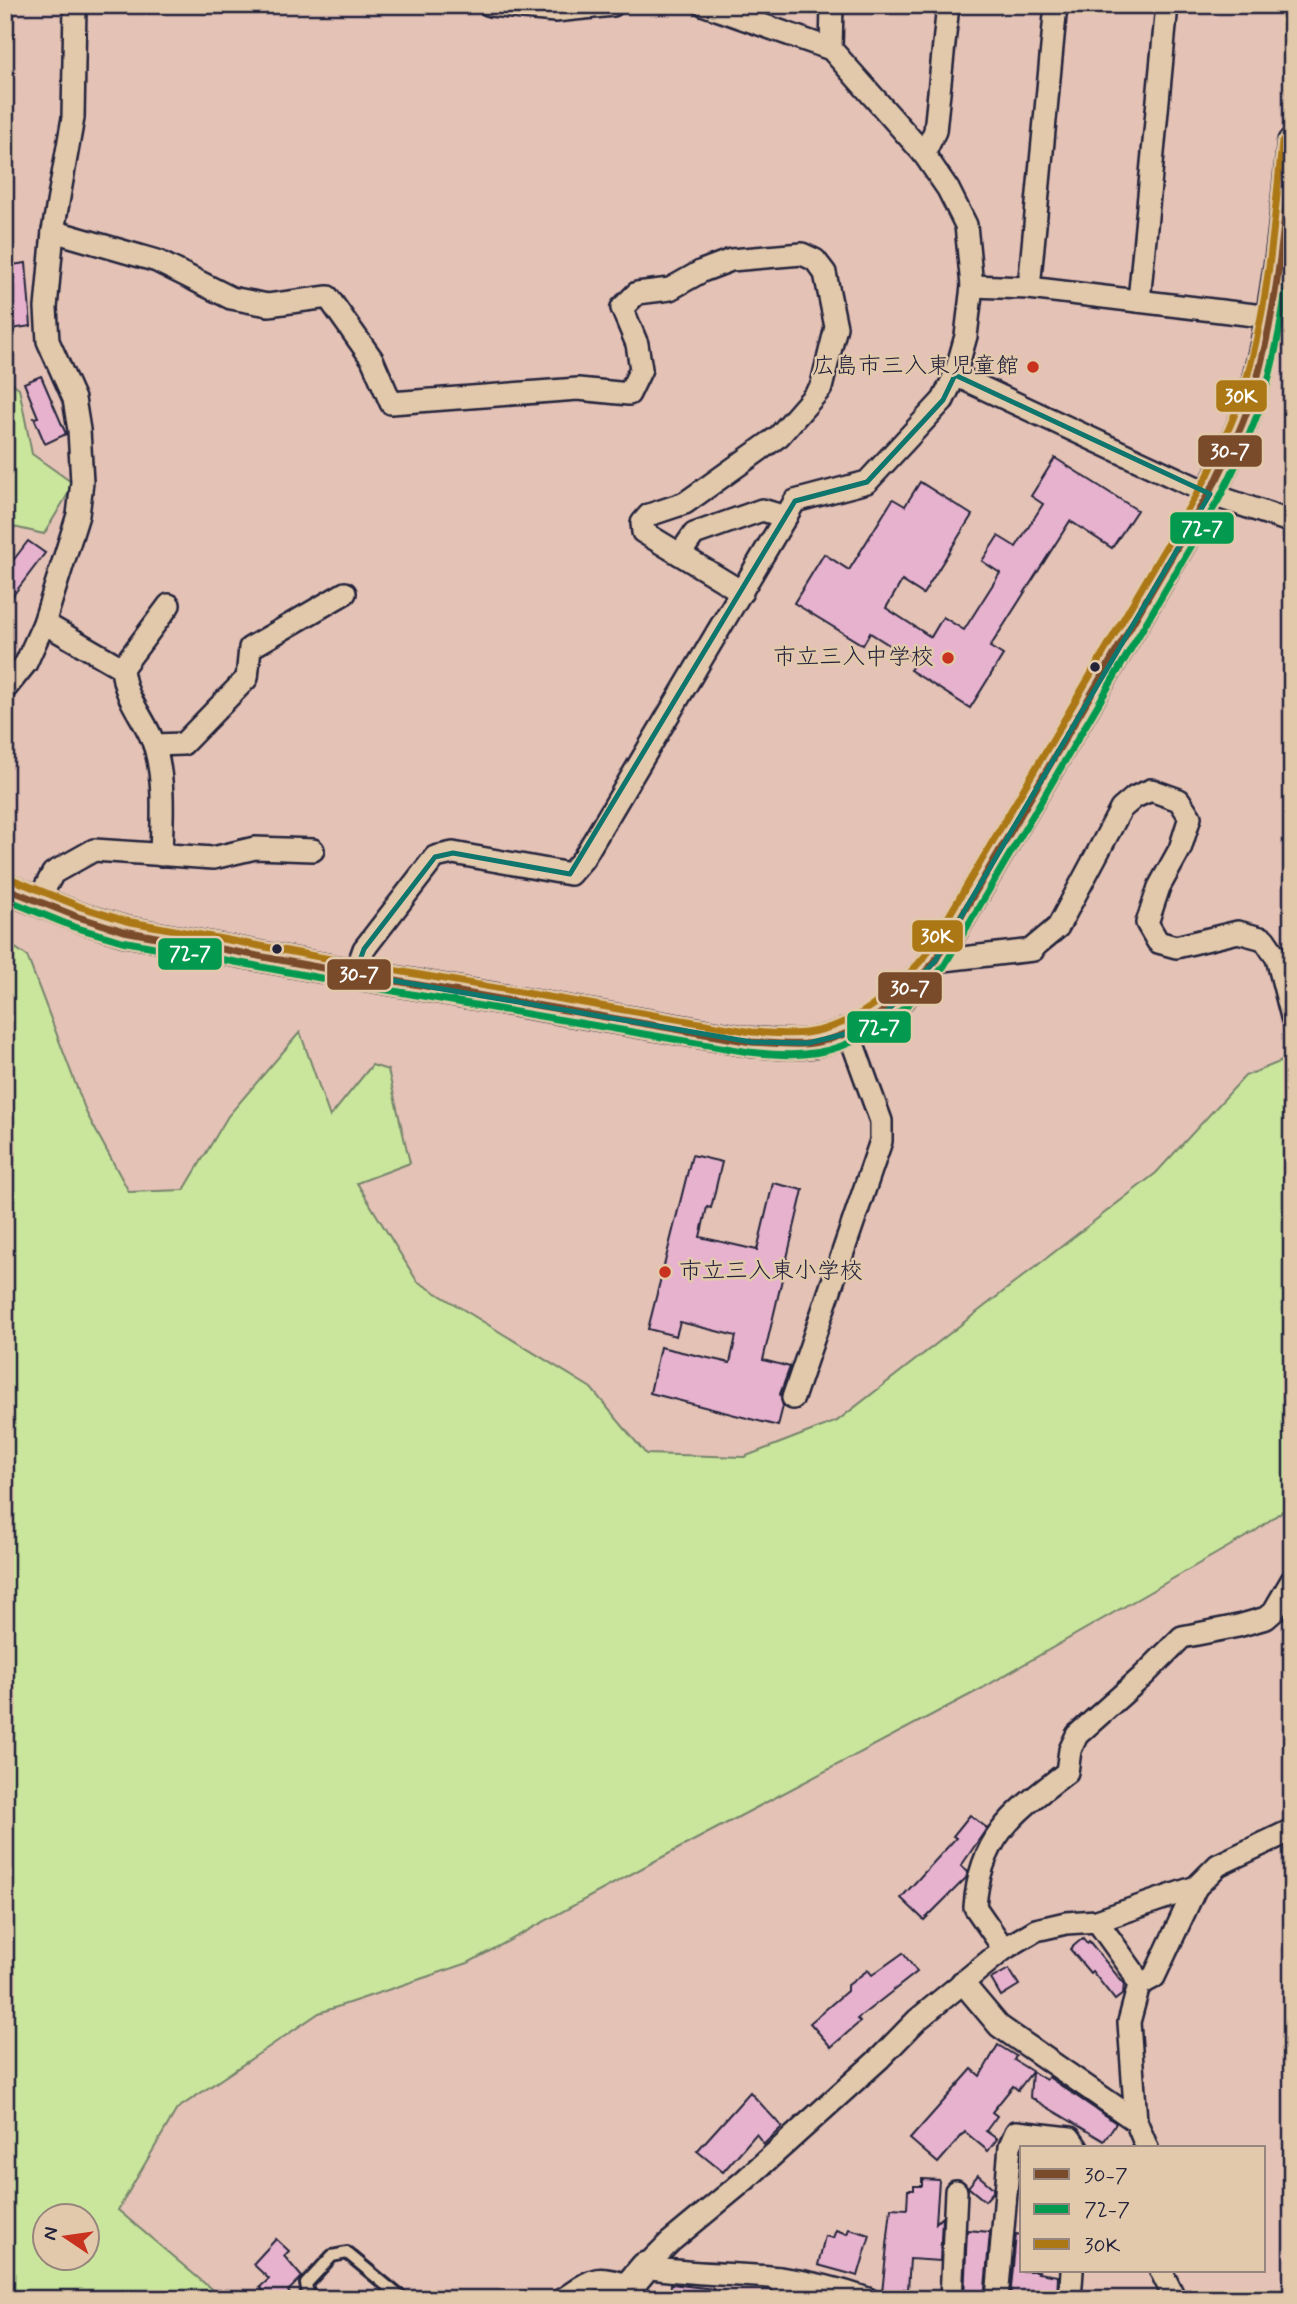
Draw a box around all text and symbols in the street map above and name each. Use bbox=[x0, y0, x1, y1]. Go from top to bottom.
place label: 広島市三入東児童館 bbox=[812, 352, 1019, 382]
marker: 広島市三入東児童館 bbox=[1025, 359, 1041, 375]
line badge: 30K bbox=[1215, 379, 1268, 413]
text: 30K bbox=[1225, 385, 1258, 410]
line badge: 30-7 bbox=[1197, 434, 1263, 468]
text: 30-7 bbox=[1210, 440, 1250, 465]
line badge: 72-7 bbox=[1169, 511, 1235, 545]
text: 72-7 bbox=[1181, 517, 1223, 542]
place label: 市立三入中学校 bbox=[773, 643, 934, 673]
marker: 市立三入中学校 bbox=[940, 650, 956, 666]
unlabelled marker bbox=[1088, 660, 1102, 674]
line badge: 30K bbox=[911, 919, 964, 953]
text: 30K bbox=[921, 925, 954, 950]
line badge: 72-7 bbox=[157, 937, 223, 971]
text: 72-7 bbox=[169, 942, 211, 967]
unlabelled marker bbox=[270, 942, 284, 956]
line badge: 30-7 bbox=[326, 958, 392, 991]
text: 30-7 bbox=[339, 963, 379, 988]
line badge: 30-7 bbox=[877, 971, 943, 1005]
text: 30-7 bbox=[890, 977, 930, 1002]
line badge: 72-7 bbox=[846, 1010, 912, 1044]
text: 72-7 bbox=[858, 1016, 900, 1041]
place label: 市立三入東小学校 bbox=[679, 1257, 863, 1287]
marker: 市立三入東小学校 bbox=[657, 1264, 673, 1280]
legend bbox=[1020, 2146, 1266, 2272]
text: 30-7 bbox=[1084, 2162, 1128, 2190]
text: 72-7 bbox=[1084, 2196, 1130, 2224]
north arrow bbox=[32, 2202, 102, 2272]
text: N bbox=[37, 2225, 65, 2242]
text: 30K bbox=[1084, 2232, 1121, 2260]

